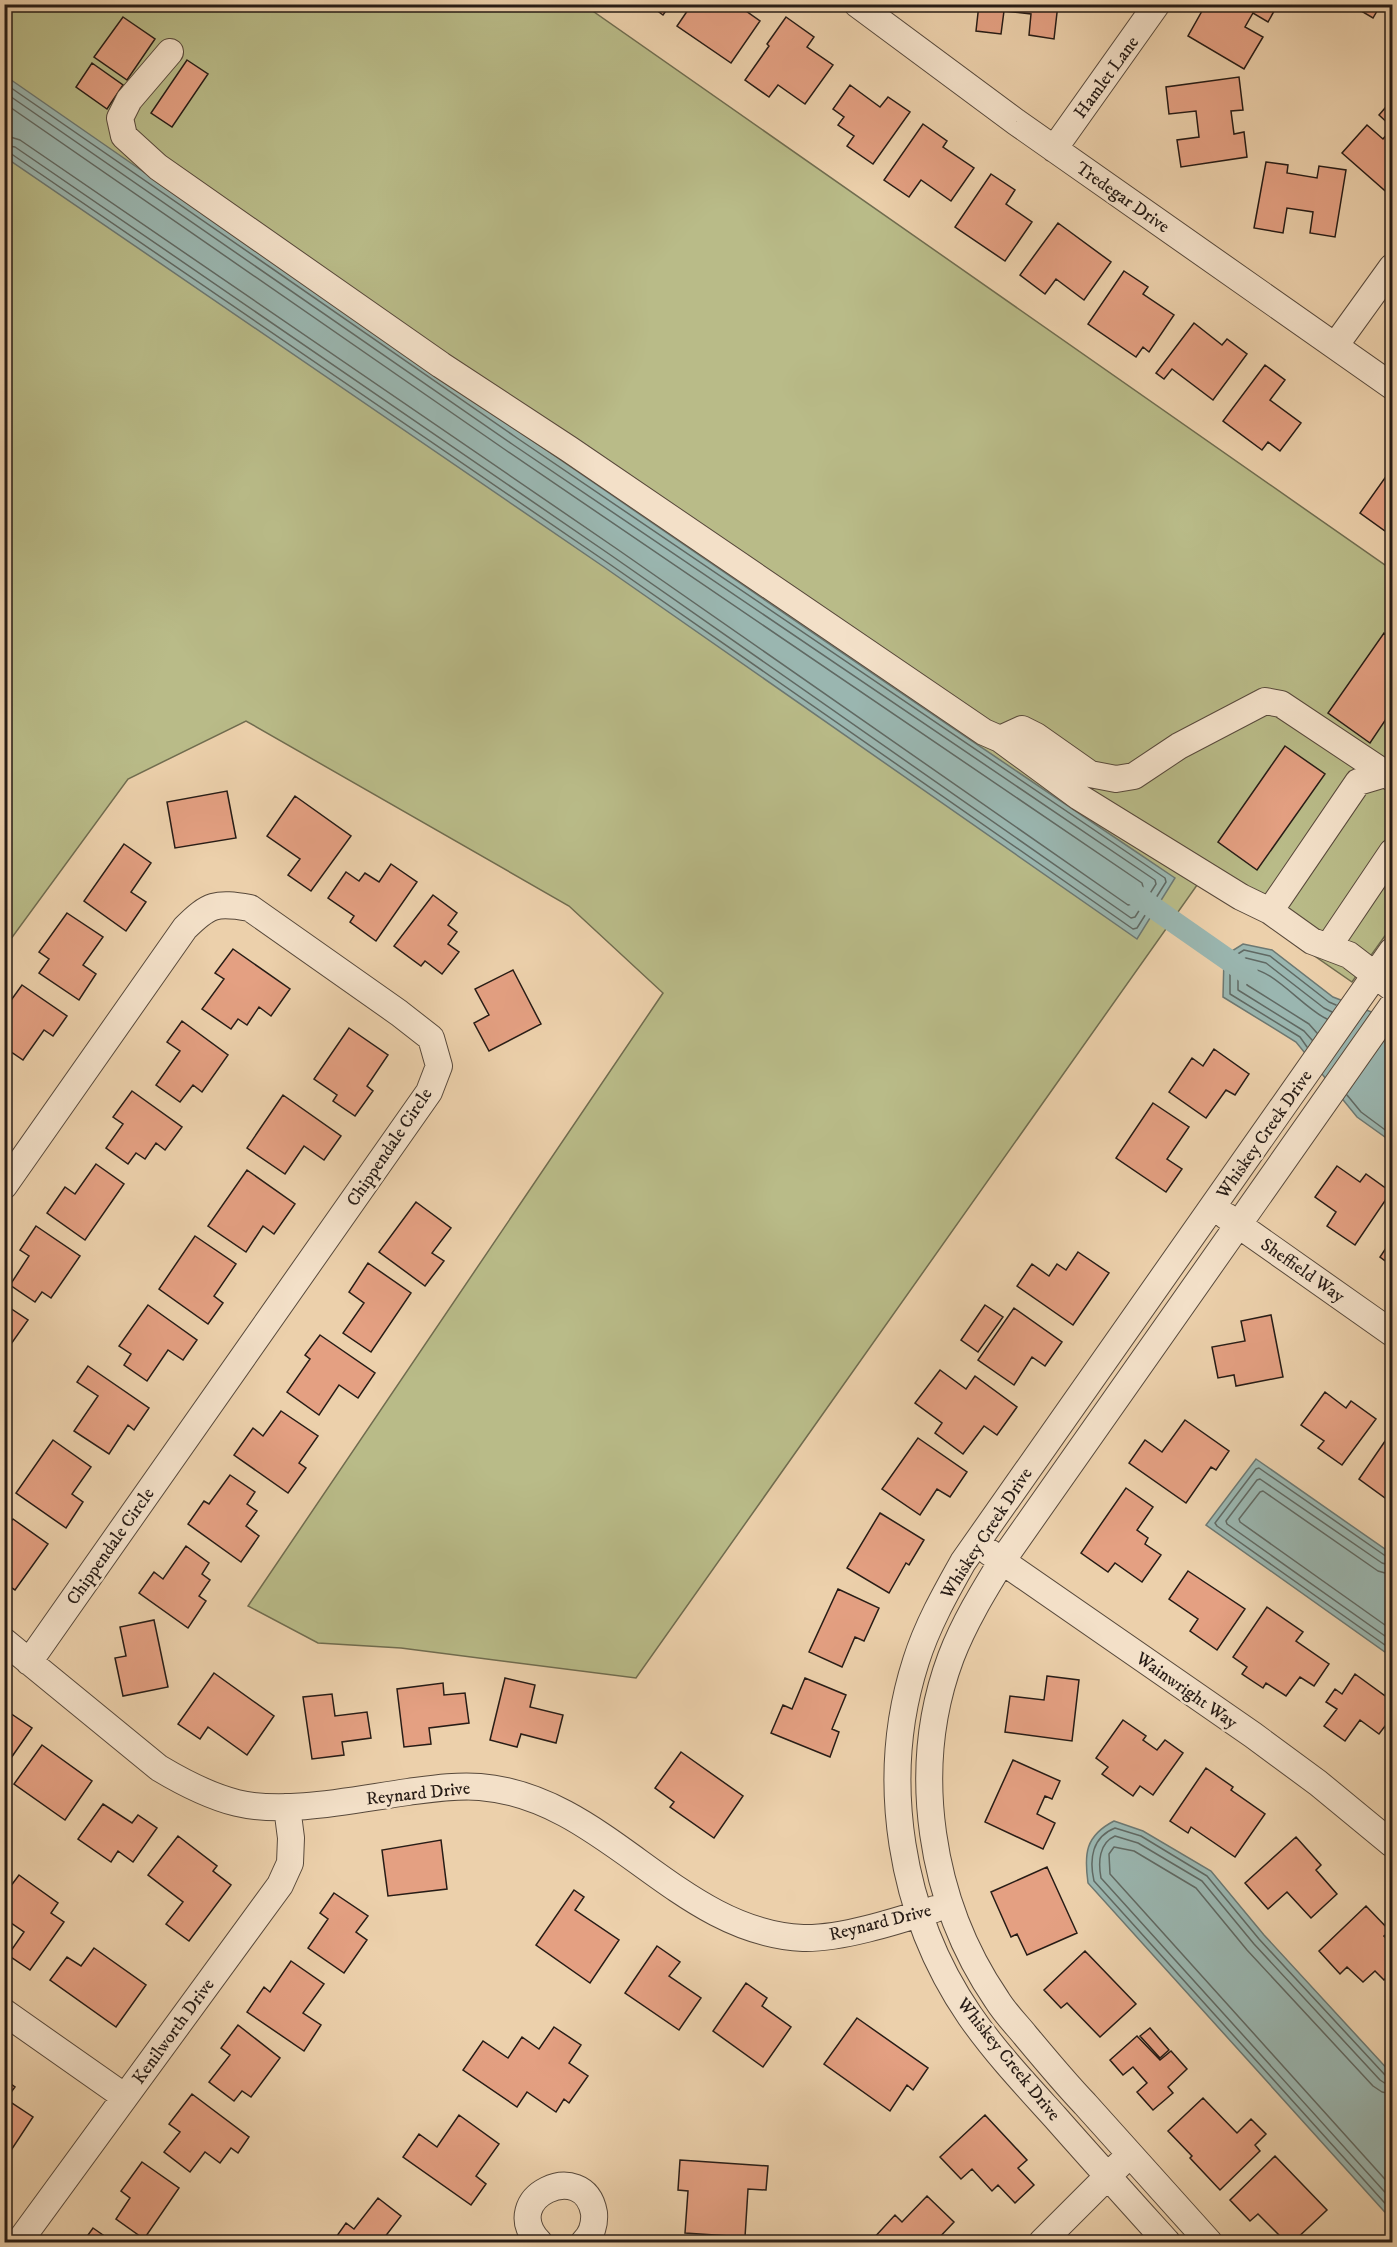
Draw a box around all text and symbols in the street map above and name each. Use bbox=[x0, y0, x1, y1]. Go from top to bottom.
street label: Hamlet Lane bbox=[1070, 32, 1144, 123]
street label: Tredegar Drive bbox=[1071, 157, 1174, 238]
street label: Whiskey Creek Drive bbox=[1212, 1066, 1317, 1204]
street label: Chippendale Circle bbox=[342, 1084, 438, 1211]
street label: Sheffield Way bbox=[1256, 1234, 1349, 1308]
street label: Whiskey Creek Drive bbox=[936, 1464, 1037, 1604]
street label: Chippendale Circle bbox=[62, 1484, 159, 1609]
street label: Wainwright Way bbox=[1131, 1647, 1242, 1734]
street label: Reynard Drive bbox=[365, 1778, 471, 1810]
street label: Reynard Drive bbox=[827, 1900, 934, 1946]
street label: Kenilworth Drive bbox=[128, 1974, 220, 2089]
street label: Whiskey Creek Drive bbox=[951, 1993, 1065, 2126]

